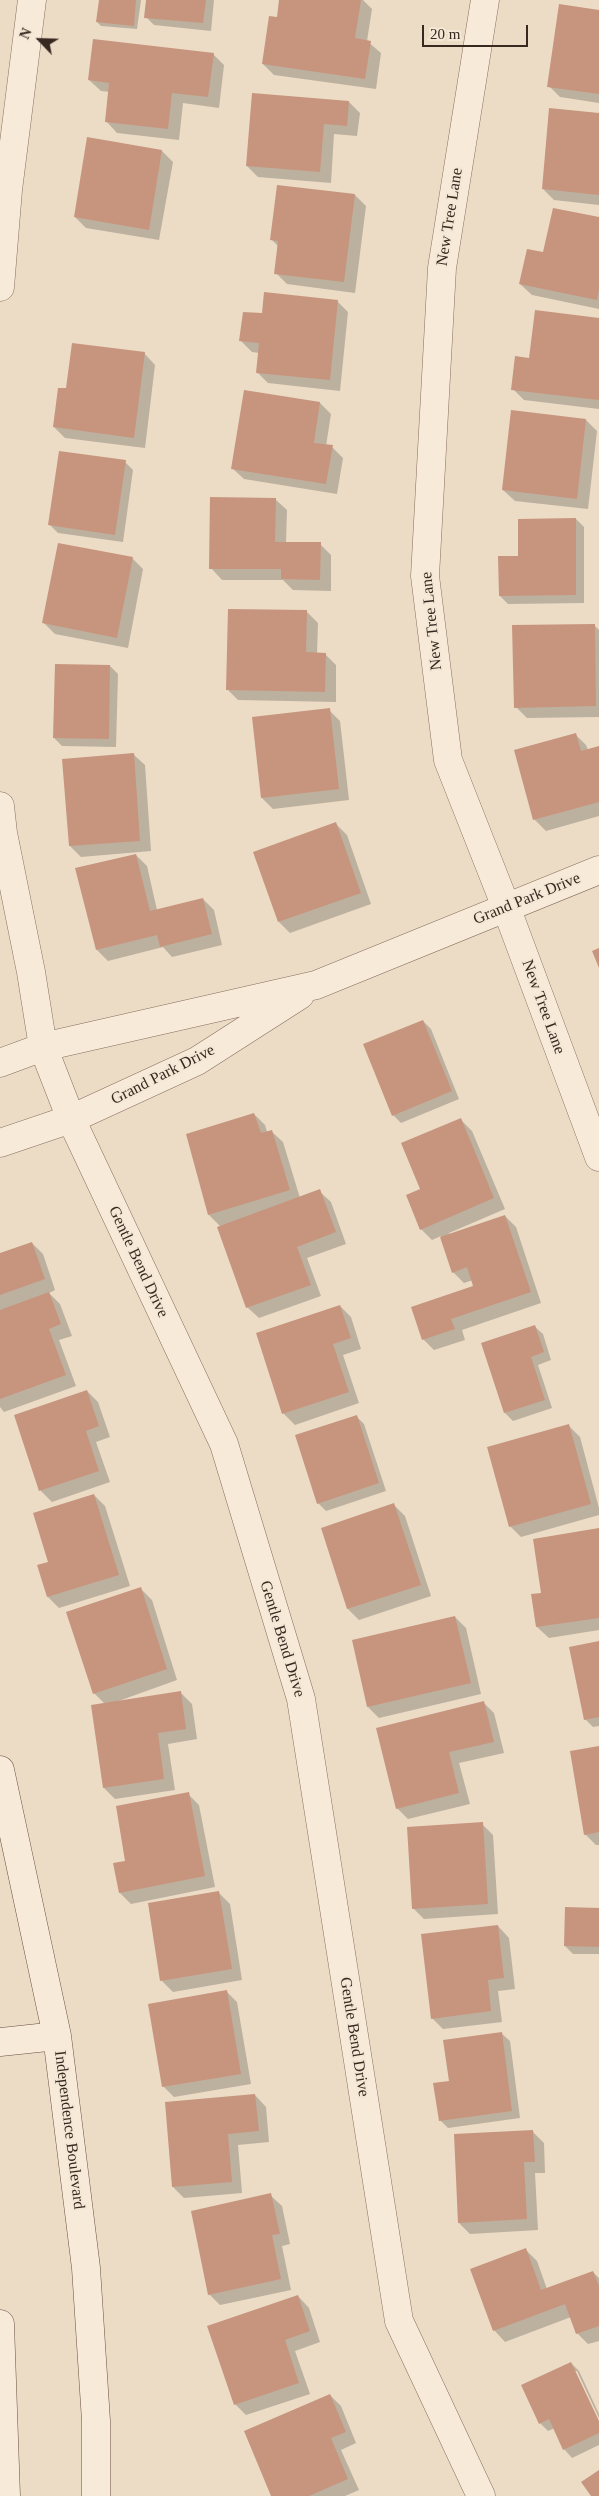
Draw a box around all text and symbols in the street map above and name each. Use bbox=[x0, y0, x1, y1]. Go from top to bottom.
north arrow bbox=[15, 15, 65, 65]
scale bar bbox=[424, 15, 530, 47]
text: N bbox=[17, 26, 35, 41]
text: 20 m bbox=[430, 26, 460, 42]
street label: New Tree Lane bbox=[433, 167, 467, 267]
street label: New Tree Lane bbox=[417, 571, 447, 671]
street label: Grand Park Drive bbox=[471, 869, 583, 929]
street label: New Tree Lane bbox=[517, 957, 569, 1057]
street label: Grand Park Drive bbox=[108, 1041, 218, 1109]
street label: Gentle Bend Drive bbox=[104, 1203, 172, 1321]
street label: Gentle Bend Drive bbox=[255, 1578, 309, 1700]
street label: Gentle Bend Drive bbox=[335, 1976, 373, 2098]
street label: Independence Boulevard bbox=[50, 2050, 88, 2210]

